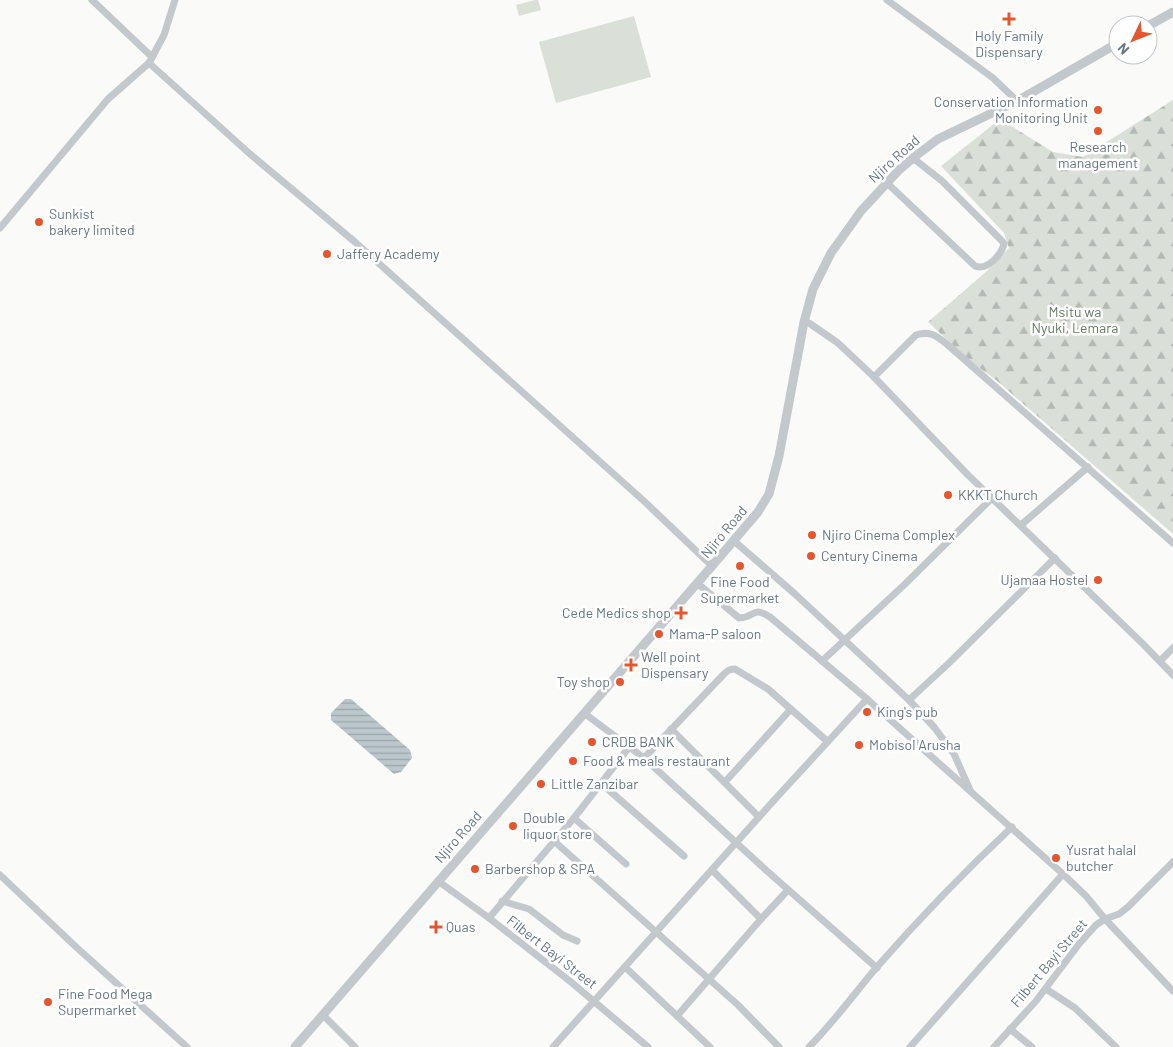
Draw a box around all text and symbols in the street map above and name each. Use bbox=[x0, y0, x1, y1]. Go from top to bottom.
marker: Holy Family Dispensary bbox=[1002, 12, 1016, 26]
north arrow bbox=[1108, 15, 1158, 65]
place label: Holy Family Dispensary bbox=[975, 27, 1044, 60]
text: N bbox=[1114, 40, 1133, 58]
place label: Conservation Information Monitoring Unit bbox=[934, 93, 1088, 126]
marker: Conservation Information Monitoring Unit bbox=[1092, 104, 1104, 116]
marker: Research management bbox=[1092, 125, 1104, 137]
street label: Njiro Road bbox=[865, 131, 923, 186]
place label: Research management bbox=[1058, 138, 1138, 171]
place label: Sunkist bakery limited bbox=[49, 205, 135, 238]
marker: Sunkist bakery limited bbox=[33, 216, 45, 228]
place label: Jaffery Academy bbox=[337, 245, 440, 262]
marker: Jaffery Academy bbox=[321, 248, 333, 260]
park label: Msitu wa Nyuki, Lemara bbox=[1032, 303, 1118, 336]
place label: KKKT Church bbox=[958, 486, 1038, 503]
marker: KKKT Church bbox=[942, 489, 954, 501]
street label: Njiro Road bbox=[697, 502, 750, 561]
place label: Njiro Cinema Complex bbox=[822, 526, 955, 543]
marker: Njiro Cinema Complex bbox=[806, 529, 818, 541]
place label: Century Cinema bbox=[821, 547, 918, 564]
marker: Century Cinema bbox=[805, 550, 817, 562]
marker: Fine Food Supermarket bbox=[734, 560, 746, 572]
place label: Ujamaa Hostel bbox=[1001, 571, 1088, 588]
place label: Fine Food Supermarket bbox=[701, 573, 779, 606]
marker: Ujamaa Hostel bbox=[1092, 574, 1104, 586]
place label: Cede Medics shop bbox=[562, 604, 671, 621]
marker: Cede Medics shop bbox=[675, 607, 687, 619]
place label: Mama-P saloon bbox=[669, 625, 761, 642]
marker: Mama-P saloon bbox=[653, 628, 665, 640]
place label: Well point Dispensary bbox=[641, 648, 709, 681]
marker: Well point Dispensary bbox=[625, 659, 637, 671]
place label: Toy shop bbox=[557, 673, 610, 690]
marker: Toy shop bbox=[614, 676, 626, 688]
place label: King's pub bbox=[877, 703, 938, 720]
marker: King's pub bbox=[861, 706, 873, 718]
place label: CRDB BANK bbox=[602, 733, 675, 750]
marker: CRDB BANK bbox=[586, 736, 598, 748]
place label: Mobisol Arusha bbox=[869, 736, 961, 753]
marker: Mobisol Arusha bbox=[853, 739, 865, 751]
place label: Food & meals restaurant bbox=[583, 752, 731, 769]
marker: Food & meals restaurant bbox=[567, 755, 579, 767]
place label: Little Zanzibar bbox=[551, 775, 638, 792]
marker: Little Zanzibar bbox=[535, 778, 547, 790]
street label: Njiro Road bbox=[431, 807, 485, 866]
place label: Double liquor store bbox=[523, 809, 592, 842]
marker: Double liquor store bbox=[507, 820, 519, 832]
place label: Yusrat halal butcher bbox=[1066, 841, 1136, 874]
marker: Yusrat halal butcher bbox=[1050, 852, 1062, 864]
place label: Barbershop & SPA bbox=[485, 860, 595, 877]
marker: Barbershop & SPA bbox=[469, 863, 481, 875]
street label: Filbert Bayi Street bbox=[504, 911, 601, 992]
street label: Filbert Bayi Street bbox=[1007, 915, 1090, 1010]
place label: Quas bbox=[446, 918, 476, 935]
marker: Quas bbox=[430, 921, 442, 933]
place label: Fine Food Mega Supermarket bbox=[58, 985, 152, 1018]
marker: Fine Food Mega Supermarket bbox=[42, 996, 54, 1008]

